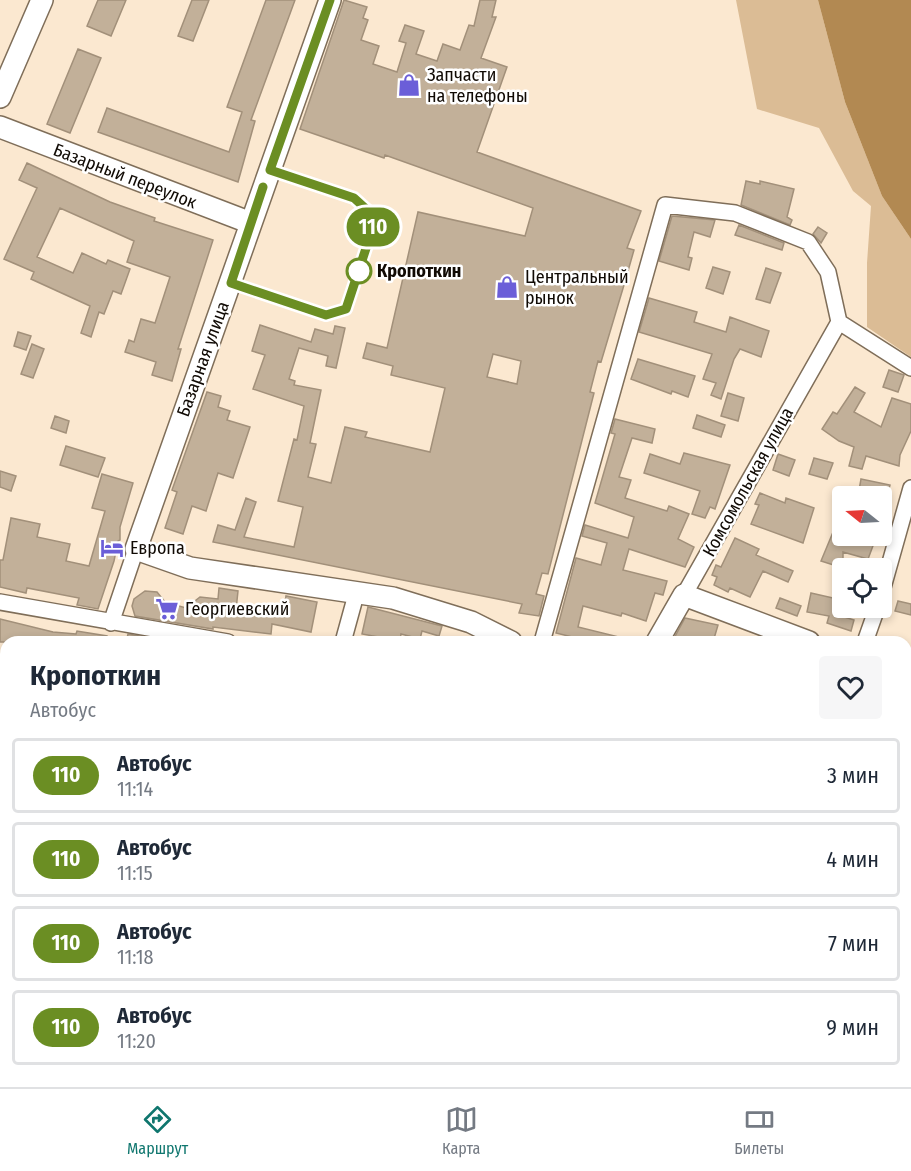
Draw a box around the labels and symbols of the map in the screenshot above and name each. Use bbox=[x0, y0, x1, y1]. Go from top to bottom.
place label: Запчасти на телефоны bbox=[427, 64, 528, 107]
shop icon: Запчасти на телефоны bbox=[396, 72, 422, 98]
street label: Базарный переулок bbox=[50, 139, 200, 214]
line badge: 110 bbox=[338, 208, 407, 246]
marker: Кропоткин bbox=[346, 258, 372, 284]
place label: Кропоткин bbox=[377, 260, 461, 282]
place label: Центральный рынок bbox=[525, 266, 629, 309]
shop icon: Центральный рынок bbox=[494, 274, 520, 300]
street label: Базарная улица bbox=[172, 298, 234, 420]
street label: Комсомольская улица bbox=[698, 403, 798, 561]
north arrow bbox=[832, 486, 892, 546]
hotel icon: Европа bbox=[99, 535, 125, 561]
place label: Европа bbox=[130, 537, 185, 559]
supermarket icon: Георгиевский bbox=[154, 596, 180, 622]
place label: Георгиевский bbox=[185, 598, 289, 620]

